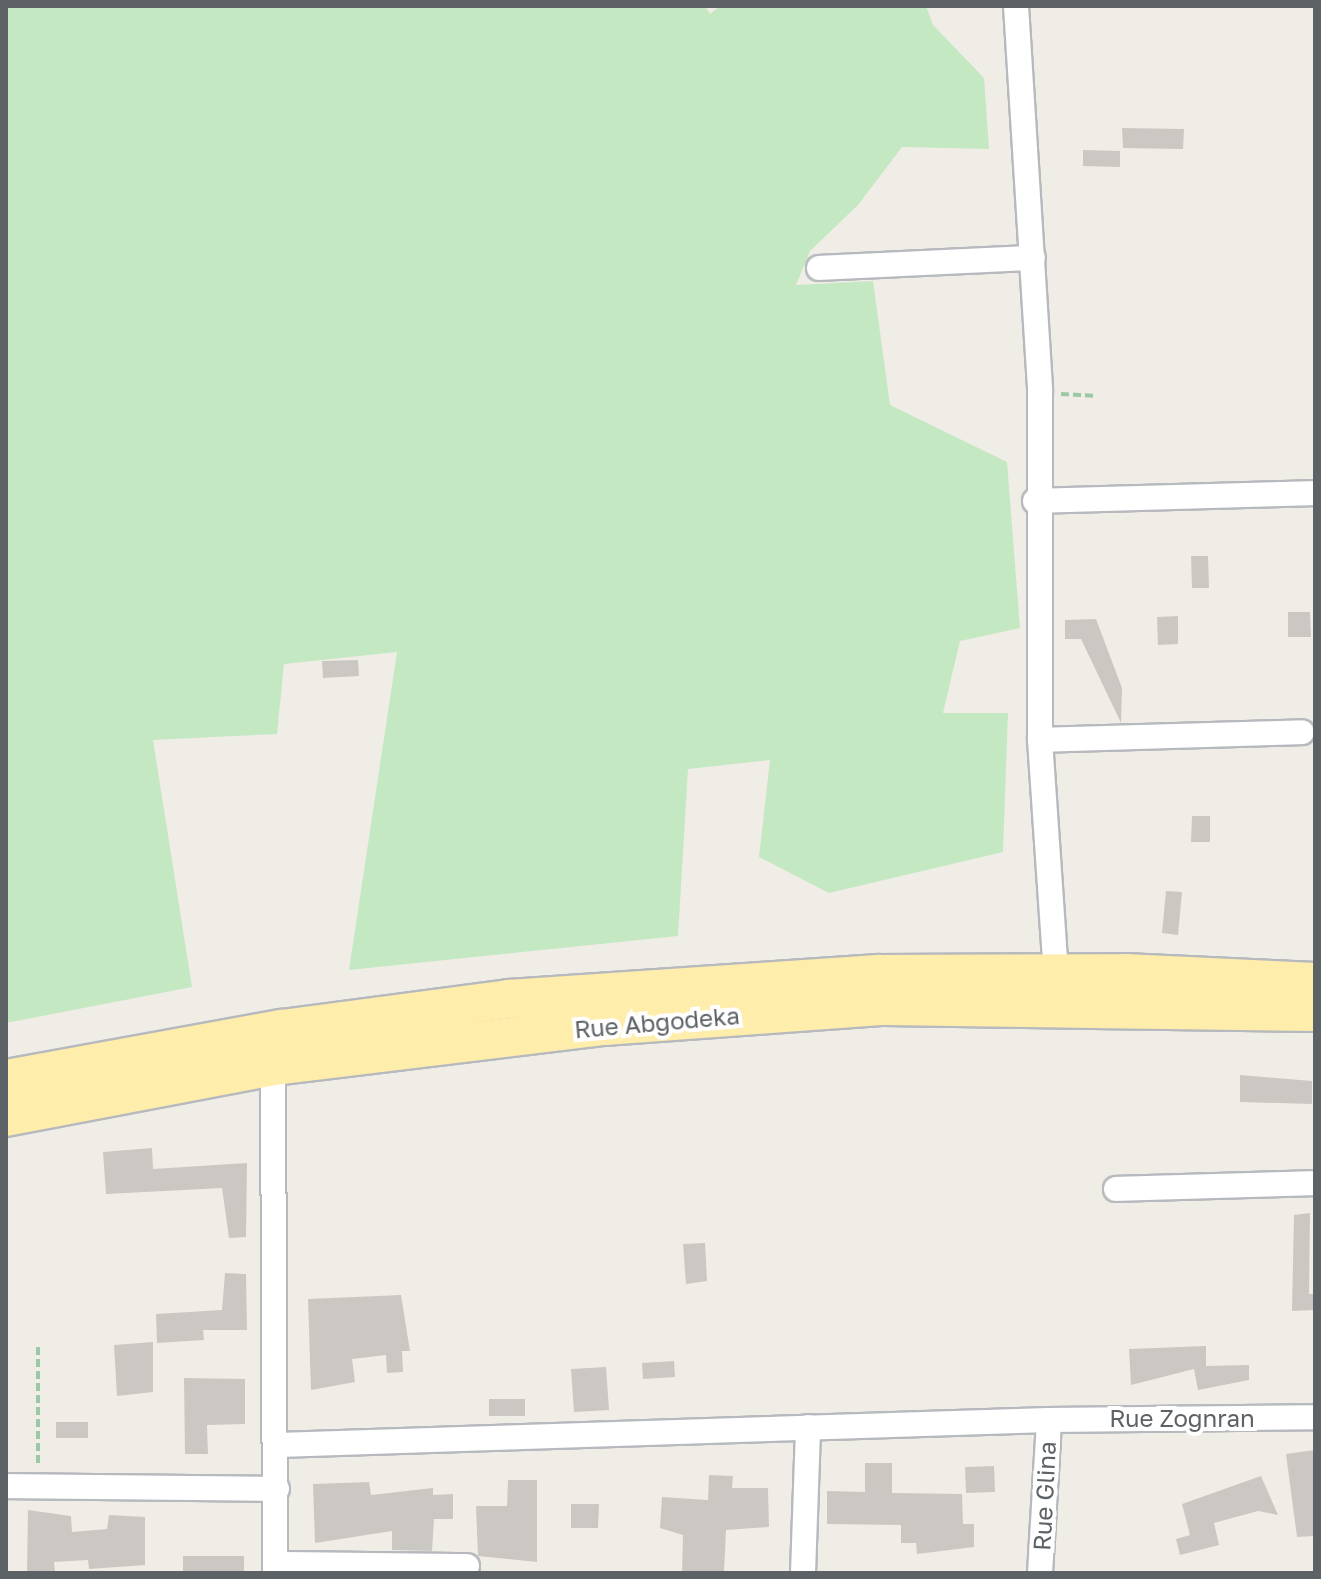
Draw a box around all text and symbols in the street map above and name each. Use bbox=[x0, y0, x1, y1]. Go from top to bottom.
street label: Rue Abgodeka bbox=[573, 1000, 741, 1044]
street label: Rue Zognran bbox=[1109, 1404, 1255, 1432]
street label: Rue Glina bbox=[1027, 1441, 1061, 1551]

